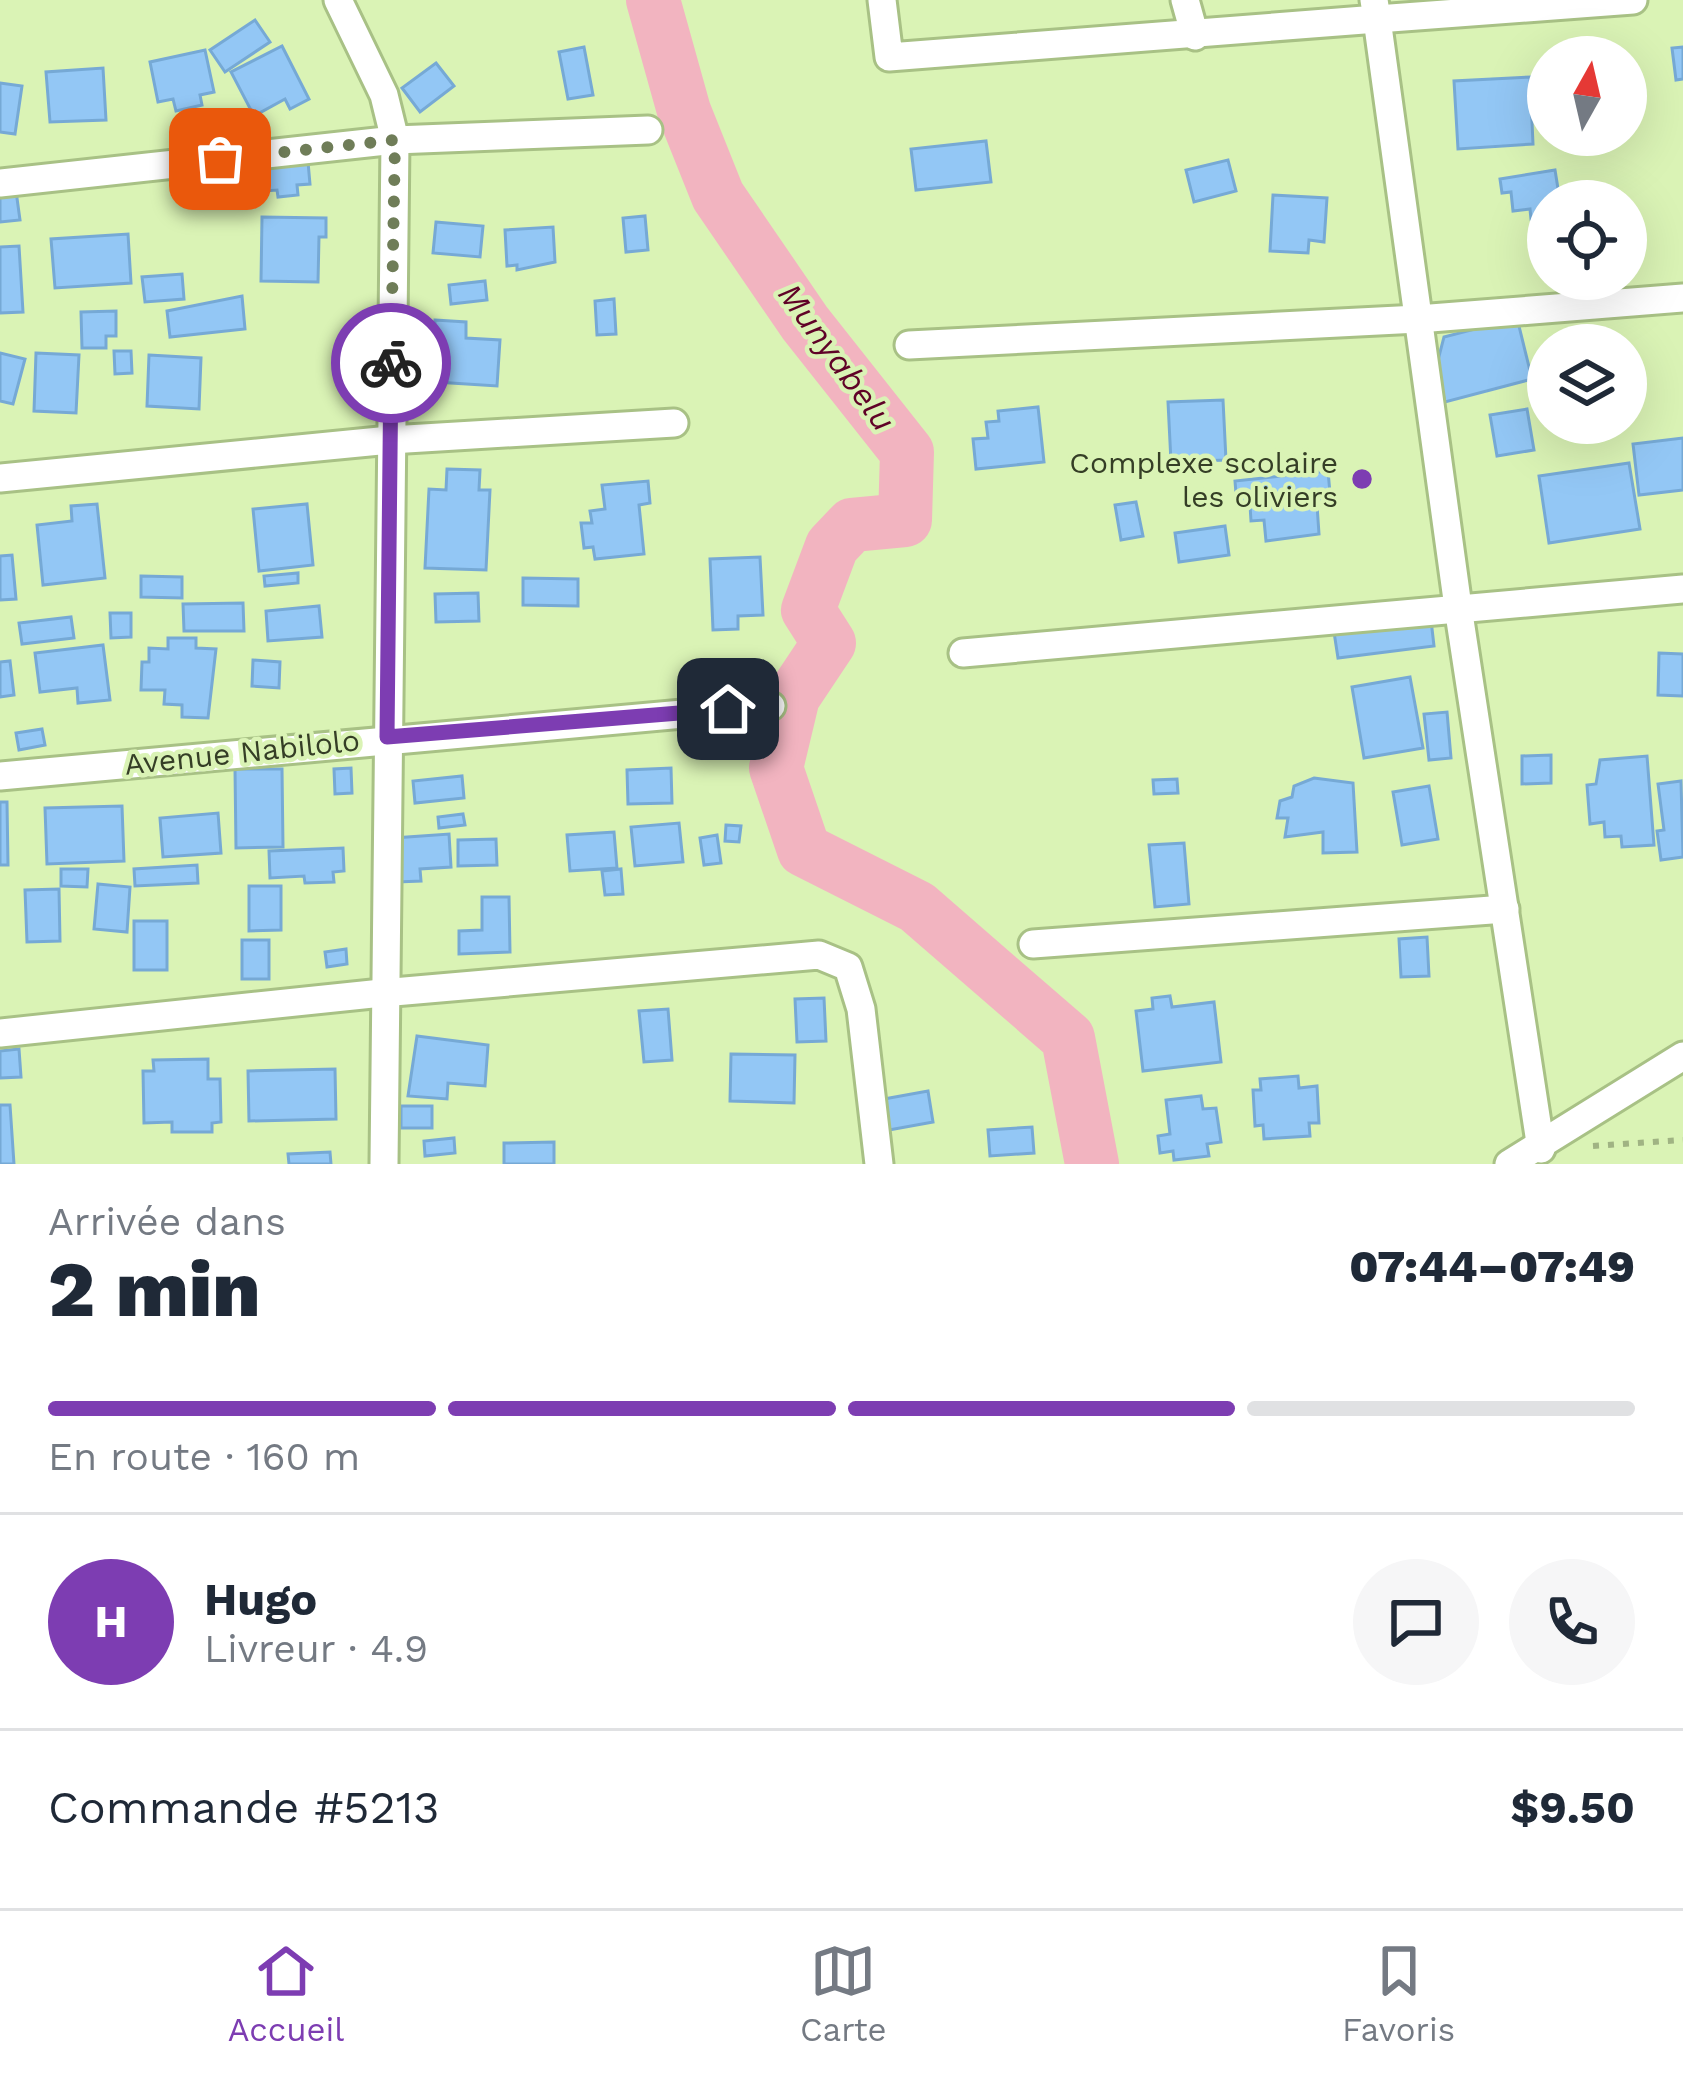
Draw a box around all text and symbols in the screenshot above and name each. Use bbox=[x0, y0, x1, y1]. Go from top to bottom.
north arrow bbox=[1527, 36, 1647, 156]
map controls bbox=[1527, 36, 1647, 444]
pin bbox=[169, 108, 271, 210]
icon: bag bbox=[187, 126, 253, 192]
button: locate bbox=[1527, 180, 1647, 300]
water label: Munyabelu bbox=[770, 276, 904, 438]
courier bbox=[331, 303, 451, 423]
button: layers bbox=[1527, 324, 1647, 444]
icon: bike bbox=[358, 330, 424, 396]
place label: Complexe scolaire les oliviers bbox=[1069, 445, 1338, 514]
marker: Complexe scolaire les oliviers bbox=[1349, 466, 1375, 492]
pin bbox=[677, 658, 779, 760]
icon: home bbox=[695, 676, 761, 742]
street label: Avenue Nabilolo bbox=[123, 722, 361, 782]
text: Arrivée dans bbox=[48, 1199, 286, 1244]
text: 07:44–07:49 bbox=[1349, 1240, 1635, 1293]
text: 2 min bbox=[48, 1243, 261, 1335]
text: En route · 160 m bbox=[48, 1434, 360, 1479]
button: chat bbox=[1353, 1559, 1479, 1685]
button: phone bbox=[1509, 1559, 1635, 1685]
text: Hugo bbox=[204, 1573, 317, 1626]
text: H bbox=[94, 1595, 128, 1648]
text: Livreur · 4.9 bbox=[204, 1626, 428, 1671]
text: Commande #5213 bbox=[48, 1781, 439, 1834]
text: $9.50 bbox=[1510, 1781, 1635, 1834]
tab: Accueil bbox=[228, 1938, 344, 2049]
tab: Carte bbox=[800, 1938, 887, 2049]
tab: Favoris bbox=[1342, 1938, 1455, 2049]

